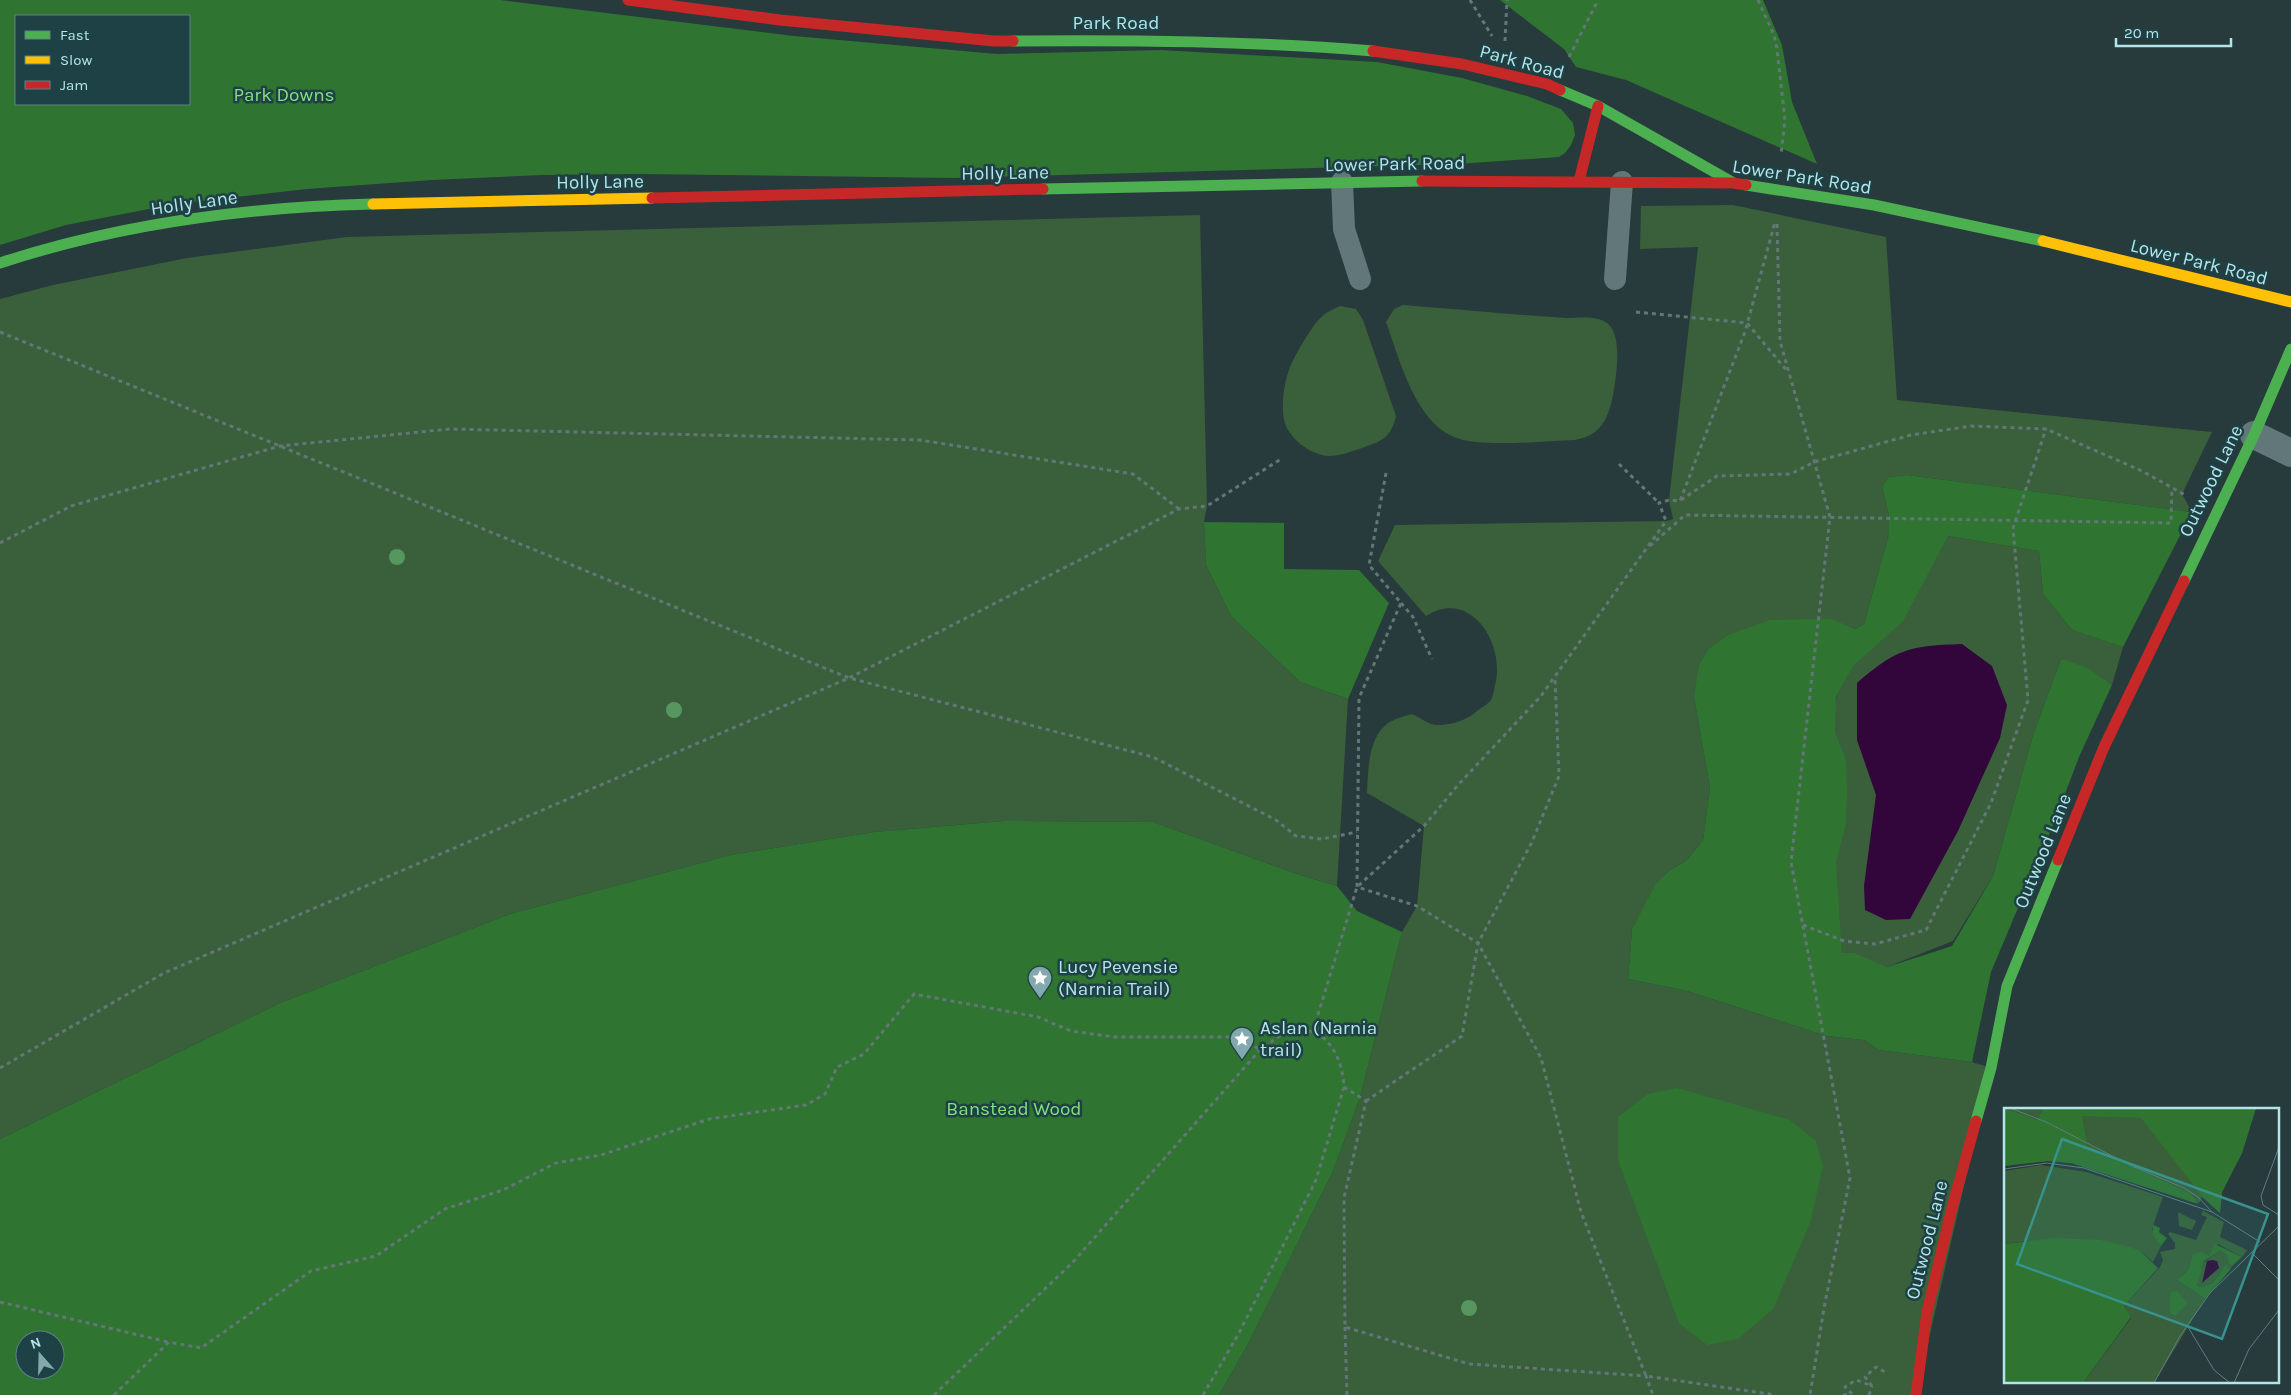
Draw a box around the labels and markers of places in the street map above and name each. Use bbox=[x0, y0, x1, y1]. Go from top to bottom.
place label: Lucy Pevensie (Narnia Trail) bbox=[1058, 956, 1178, 1000]
place icon: Lucy Pevensie (Narnia Trail) bbox=[1027, 965, 1053, 999]
place label: Aslan (Narnia trail) bbox=[1260, 1017, 1377, 1061]
place icon: Aslan (Narnia trail) bbox=[1229, 1026, 1255, 1060]

